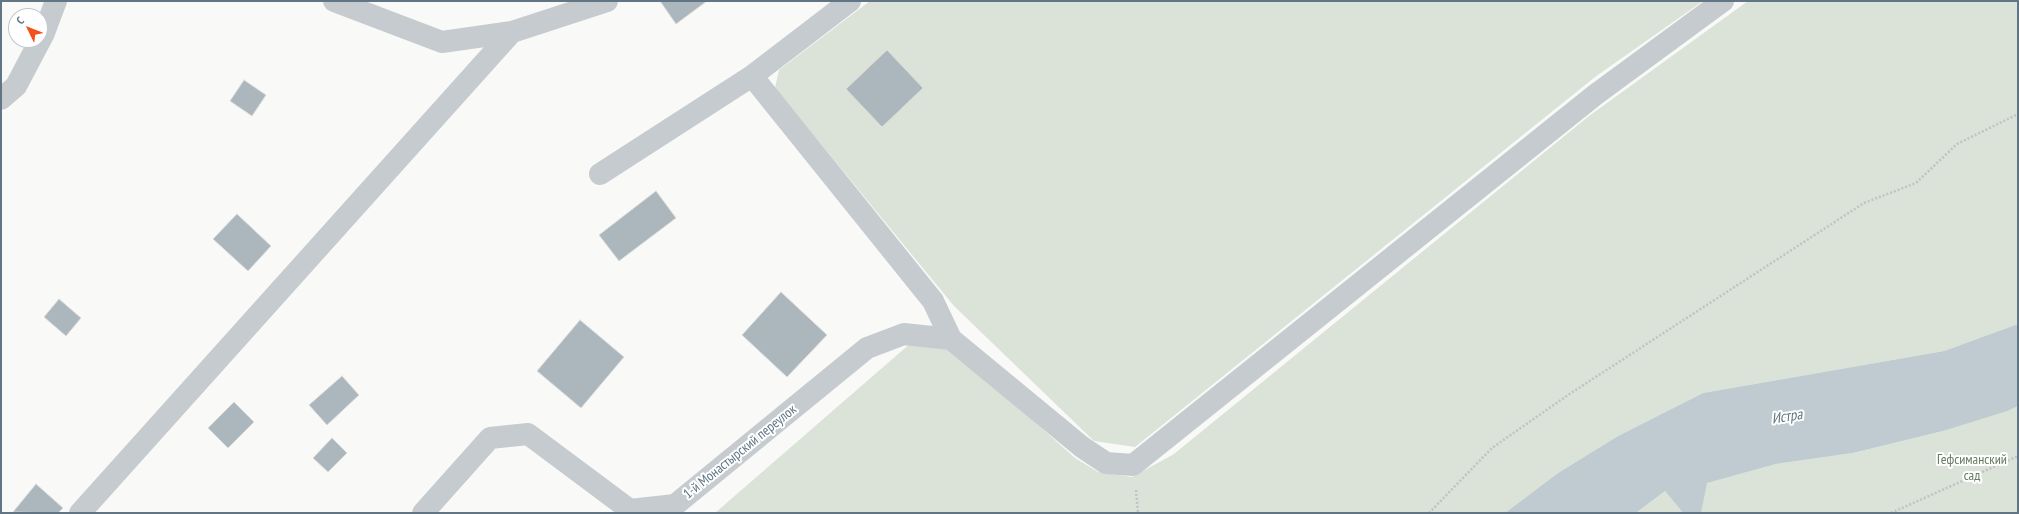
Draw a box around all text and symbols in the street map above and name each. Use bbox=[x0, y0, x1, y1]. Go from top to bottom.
north arrow bbox=[8, 8, 48, 48]
text: С bbox=[13, 14, 27, 27]
street label: 1-й Монастырский переулок bbox=[680, 401, 800, 503]
water label: Истра bbox=[1770, 406, 1804, 428]
park label: Гефсиманский сад bbox=[1937, 452, 2007, 484]

